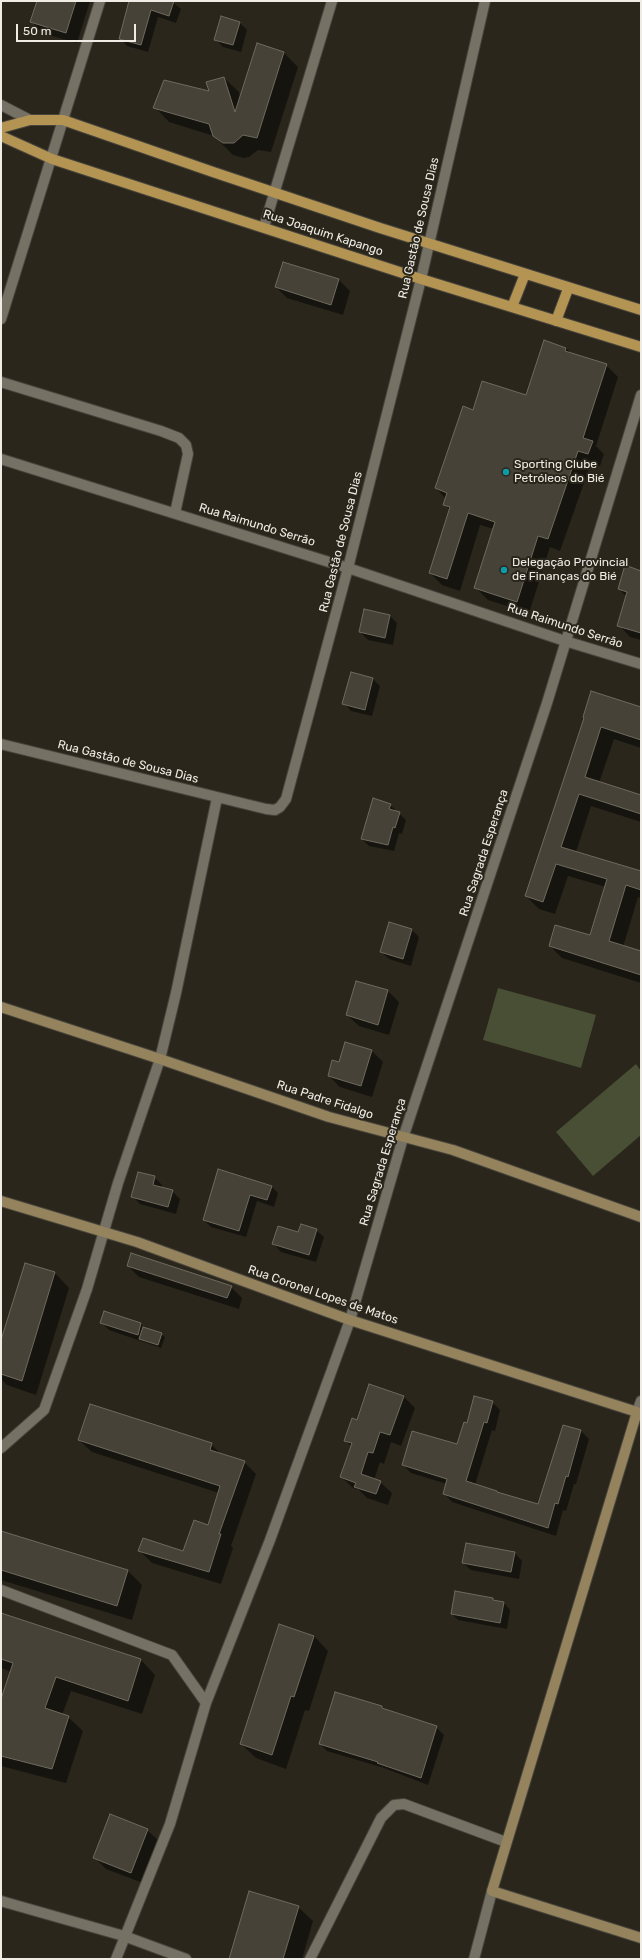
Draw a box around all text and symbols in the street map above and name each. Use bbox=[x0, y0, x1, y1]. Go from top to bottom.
scale bar bbox=[18, 16, 138, 42]
text: 50 m bbox=[23, 24, 51, 38]
street label: Rua Gastão de Sousa Dias bbox=[396, 156, 442, 300]
street label: Rua Joaquim Kapango bbox=[261, 207, 385, 259]
place label: Sporting Clube Petróleos do Bié bbox=[514, 458, 605, 486]
marker: Sporting Clube Petróleos do Bié bbox=[501, 467, 511, 477]
street label: Rua Gastão de Sousa Dias bbox=[317, 470, 365, 614]
street label: Rua Raimundo Serrão bbox=[197, 500, 317, 550]
place label: Delegação Provincial de Finanças do Bié bbox=[512, 556, 628, 584]
marker: Delegação Provincial de Finanças do Bié bbox=[499, 565, 509, 575]
street label: Rua Raimundo Serrão bbox=[505, 600, 625, 652]
street label: Rua Gastão de Sousa Dias bbox=[56, 738, 200, 786]
street label: Rua Sagrada Esperança bbox=[457, 788, 511, 918]
street label: Rua Padre Fidalgo bbox=[275, 1078, 375, 1122]
street label: Rua Sagrada Esperança bbox=[357, 1097, 409, 1227]
street label: Rua Coronel Lopes de Matos bbox=[246, 1263, 400, 1327]

